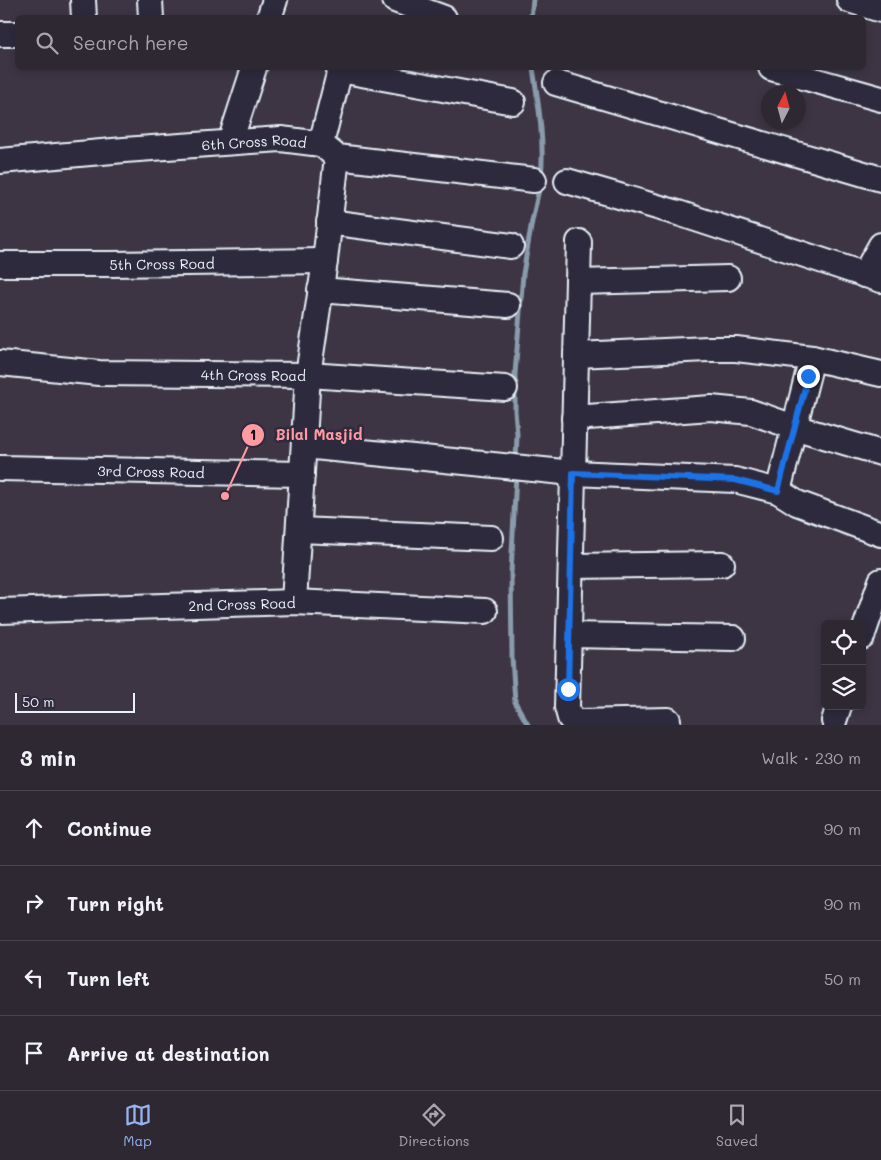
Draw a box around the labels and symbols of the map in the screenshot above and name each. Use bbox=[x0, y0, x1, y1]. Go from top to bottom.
north arrow bbox=[761, 85, 806, 130]
street label: 6th Cross Road bbox=[201, 130, 308, 154]
street label: 5th Cross Road bbox=[109, 253, 215, 274]
street label: 4th Cross Road bbox=[201, 364, 306, 384]
route end bbox=[797, 365, 820, 388]
callout: Bilal Masjid bbox=[240, 420, 372, 450]
text: 1 bbox=[250, 424, 256, 444]
text: Bilal Masjid bbox=[276, 424, 363, 444]
street label: 3rd Cross Road bbox=[97, 460, 205, 482]
street label: 2nd Cross Road bbox=[188, 592, 296, 615]
route start bbox=[557, 678, 580, 701]
scale bar bbox=[15, 690, 135, 713]

